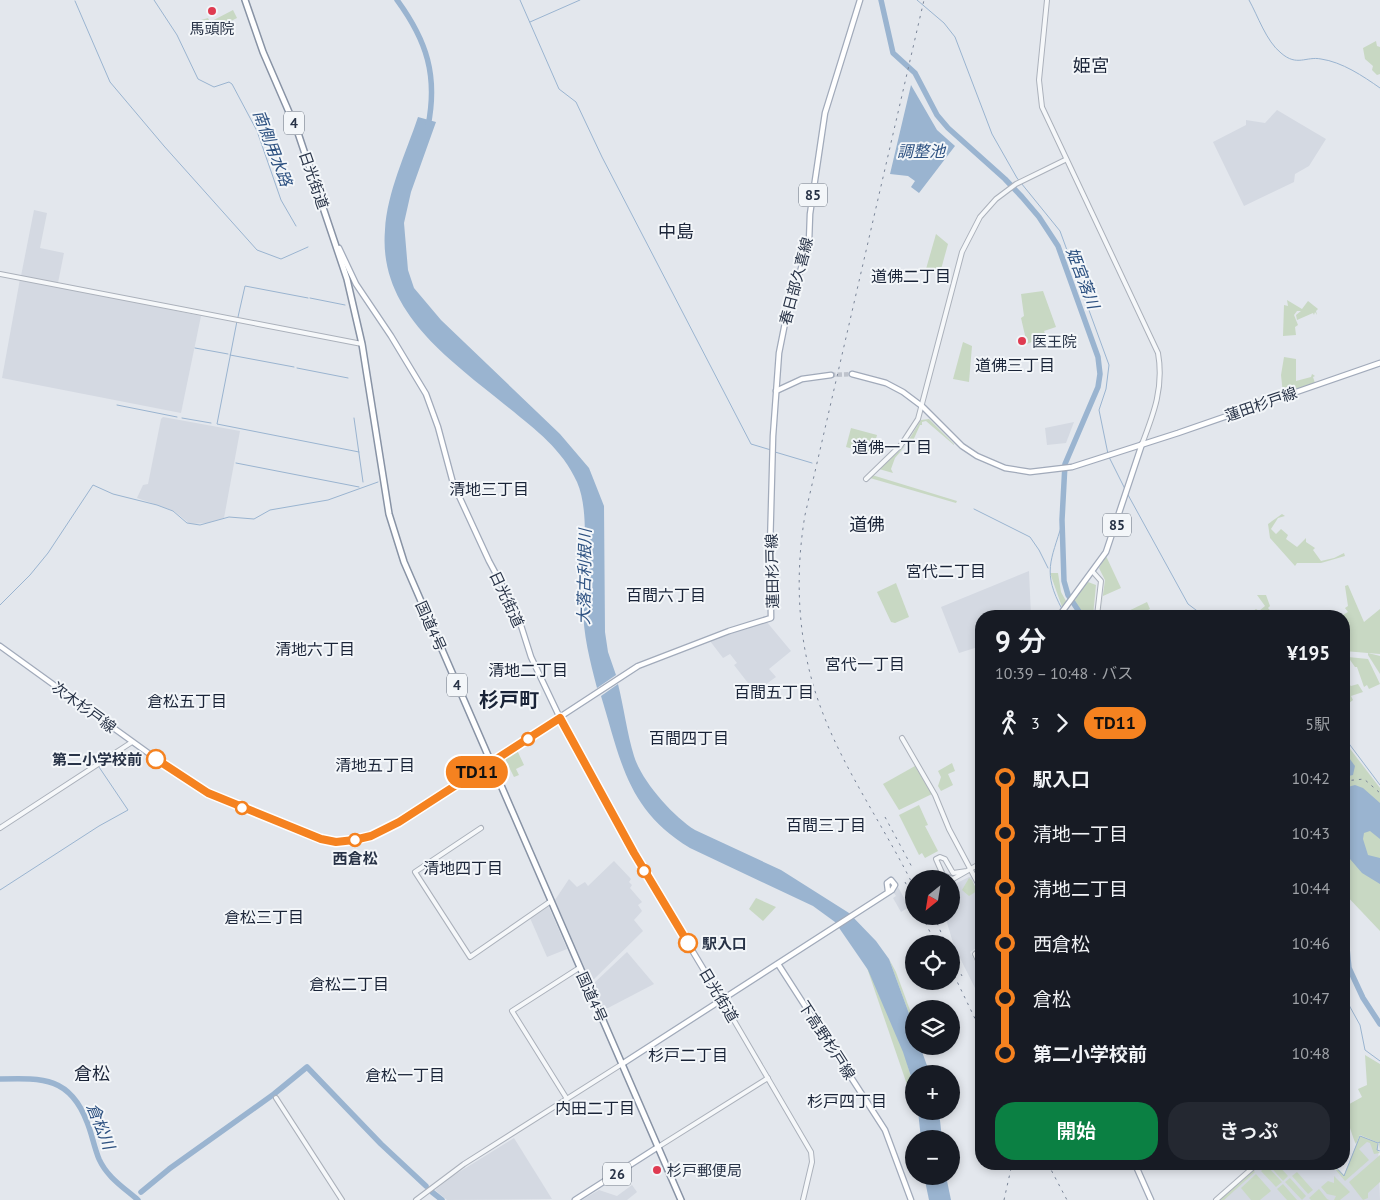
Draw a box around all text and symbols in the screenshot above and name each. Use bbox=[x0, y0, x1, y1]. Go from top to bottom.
marker: 馬頭院 bbox=[206, 5, 218, 17]
place label: 馬頭院 bbox=[189, 19, 235, 38]
district label: 姫宮 bbox=[1073, 54, 1109, 77]
water label: 南側用水路 bbox=[249, 107, 297, 191]
road number: 4 bbox=[284, 112, 304, 134]
water label: 調整池 bbox=[897, 141, 947, 161]
street label: 日光街道 bbox=[295, 149, 333, 211]
road number: 85 bbox=[799, 184, 827, 206]
district label: 中島 bbox=[658, 220, 694, 243]
street label: 春日部久喜線 bbox=[775, 235, 817, 327]
water label: 姫宮落川 bbox=[1062, 245, 1105, 313]
district label: 道佛二丁目 bbox=[871, 266, 951, 286]
place label: 医王院 bbox=[1032, 332, 1077, 351]
marker: 医王院 bbox=[1016, 335, 1028, 347]
district label: 道佛三丁目 bbox=[975, 355, 1055, 375]
street label: 蓮田杉戸線 bbox=[1222, 383, 1300, 425]
district label: 道佛一丁目 bbox=[852, 437, 932, 457]
district label: 清地三丁目 bbox=[449, 479, 529, 499]
district label: 道佛 bbox=[849, 513, 885, 536]
road number: 85 bbox=[1103, 514, 1131, 536]
water label: 大落古利根川 bbox=[573, 527, 595, 625]
street label: 蓮田杉戸線 bbox=[762, 533, 782, 609]
district label: 宮代二丁目 bbox=[906, 561, 986, 581]
street label: 日光街道 bbox=[486, 568, 528, 630]
district label: 百間六丁目 bbox=[626, 585, 706, 605]
street label: 国道4号 bbox=[412, 598, 450, 654]
text: 9 分 bbox=[995, 622, 1046, 659]
district label: 清地六丁目 bbox=[275, 639, 355, 659]
text: ¥195 bbox=[1287, 641, 1330, 665]
district label: 宮代一丁目 bbox=[825, 654, 905, 674]
district label: 清地二丁目 bbox=[488, 660, 568, 680]
text: 10:39 – 10:48 · バス bbox=[995, 663, 1133, 683]
road number: 4 bbox=[447, 674, 467, 696]
street label: 次木杉戸線 bbox=[48, 677, 120, 737]
district label: 百間五丁目 bbox=[734, 682, 814, 702]
district label: 杉戸町 bbox=[479, 687, 539, 713]
district label: 倉松五丁目 bbox=[147, 691, 227, 711]
icon: walk bbox=[995, 709, 1023, 737]
icon: forward bbox=[1048, 709, 1076, 737]
text: TD11 bbox=[1094, 711, 1136, 734]
text: 3 bbox=[1031, 713, 1040, 733]
text: 5駅 bbox=[1305, 714, 1330, 734]
district label: 百間四丁目 bbox=[649, 728, 729, 748]
unlabelled marker bbox=[521, 732, 535, 746]
marker: 第二小学校前 bbox=[146, 749, 166, 769]
place label: 第二小学校前 bbox=[52, 750, 142, 769]
district label: 清地五丁目 bbox=[335, 755, 415, 775]
line badge: TD11 bbox=[442, 756, 512, 788]
text: TD11 bbox=[456, 760, 498, 783]
text: 駅入口 bbox=[1033, 767, 1090, 791]
text: 10:42 bbox=[1292, 768, 1330, 788]
unlabelled marker bbox=[235, 801, 249, 815]
district label: 百間三丁目 bbox=[786, 815, 866, 835]
text: 清地一丁目 bbox=[1033, 822, 1128, 846]
text: 10:43 bbox=[1292, 823, 1330, 843]
marker: 西倉松 bbox=[348, 833, 362, 847]
place label: 西倉松 bbox=[332, 849, 378, 868]
district label: 清地四丁目 bbox=[423, 858, 503, 878]
unlabelled marker bbox=[637, 864, 651, 878]
north arrow bbox=[905, 870, 960, 925]
map controls bbox=[905, 870, 960, 1185]
text: 清地二丁目 bbox=[1033, 877, 1128, 901]
text: 10:44 bbox=[1292, 878, 1330, 898]
district label: 倉松三丁目 bbox=[224, 907, 304, 927]
text: 西倉松 bbox=[1033, 932, 1090, 956]
marker: 駅入口 bbox=[678, 933, 698, 953]
text: 10:46 bbox=[1292, 933, 1330, 953]
place label: 駅入口 bbox=[702, 934, 747, 953]
button: locate bbox=[905, 935, 960, 990]
street label: 日光街道 bbox=[695, 964, 743, 1026]
street label: 国道4号 bbox=[573, 969, 611, 1025]
district label: 倉松二丁目 bbox=[309, 974, 389, 994]
text: 倉松 bbox=[1033, 987, 1071, 1011]
text: 10:47 bbox=[1292, 988, 1330, 1008]
street label: 下高野杉戸線 bbox=[795, 997, 859, 1083]
button: layers bbox=[905, 1000, 960, 1055]
text: 第二小学校前 bbox=[1033, 1042, 1147, 1066]
text: 10:48 bbox=[1292, 1043, 1330, 1063]
district label: 杉戸二丁目 bbox=[648, 1045, 728, 1065]
district label: 倉松 bbox=[74, 1062, 110, 1085]
district label: 倉松一丁目 bbox=[365, 1065, 445, 1085]
button: + bbox=[905, 1065, 960, 1120]
district label: 杉戸四丁目 bbox=[807, 1091, 887, 1111]
district label: 内田二丁目 bbox=[555, 1098, 635, 1118]
water label: 倉松川 bbox=[83, 1100, 120, 1154]
button: 開始 bbox=[995, 1102, 1158, 1160]
button: きっぷ bbox=[1168, 1102, 1330, 1160]
button: − bbox=[905, 1130, 960, 1185]
place label: 杉戸郵便局 bbox=[667, 1161, 742, 1180]
road number: 26 bbox=[603, 1162, 631, 1186]
marker: 杉戸郵便局 bbox=[651, 1164, 663, 1176]

